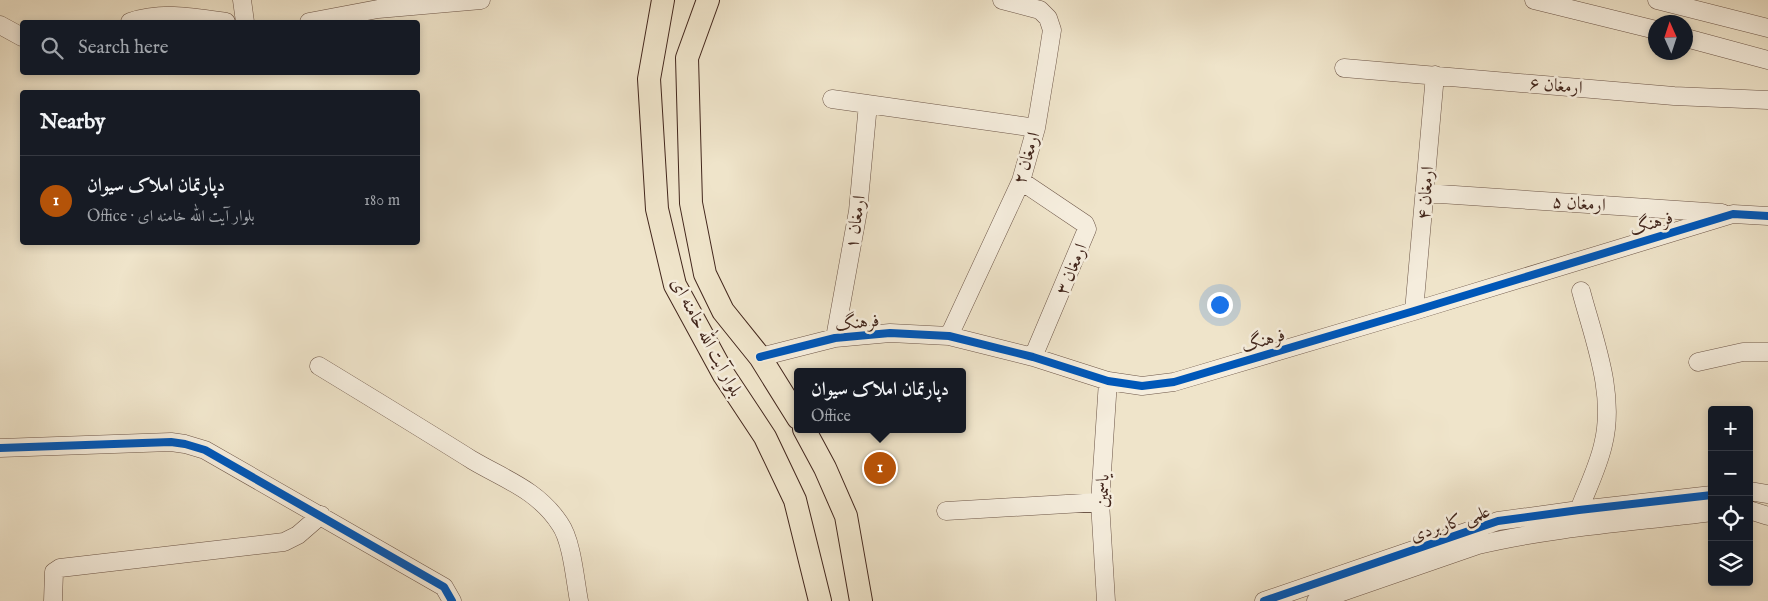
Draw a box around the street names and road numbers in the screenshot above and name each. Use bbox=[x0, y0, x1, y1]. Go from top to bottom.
street label: ارمغان ۶ bbox=[1528, 73, 1584, 100]
street label: ارمغان ۲ bbox=[1009, 129, 1046, 187]
street label: ارمغان ۴ bbox=[1413, 165, 1440, 221]
street label: ارمغان ۵ bbox=[1551, 191, 1607, 218]
street label: ارمغان ۱ bbox=[841, 194, 872, 250]
street label: فرهنگ bbox=[1626, 205, 1676, 242]
street label: ارمغان ۳ bbox=[1051, 240, 1093, 299]
street label: بلوار آیت الله خامنه ای bbox=[665, 272, 750, 401]
street label: فرهنگ bbox=[834, 308, 880, 337]
street label: فرهنگ bbox=[1238, 322, 1288, 359]
street label: یاسمین bbox=[1091, 472, 1116, 508]
street label: علمی کاربردی bbox=[1407, 501, 1493, 548]

